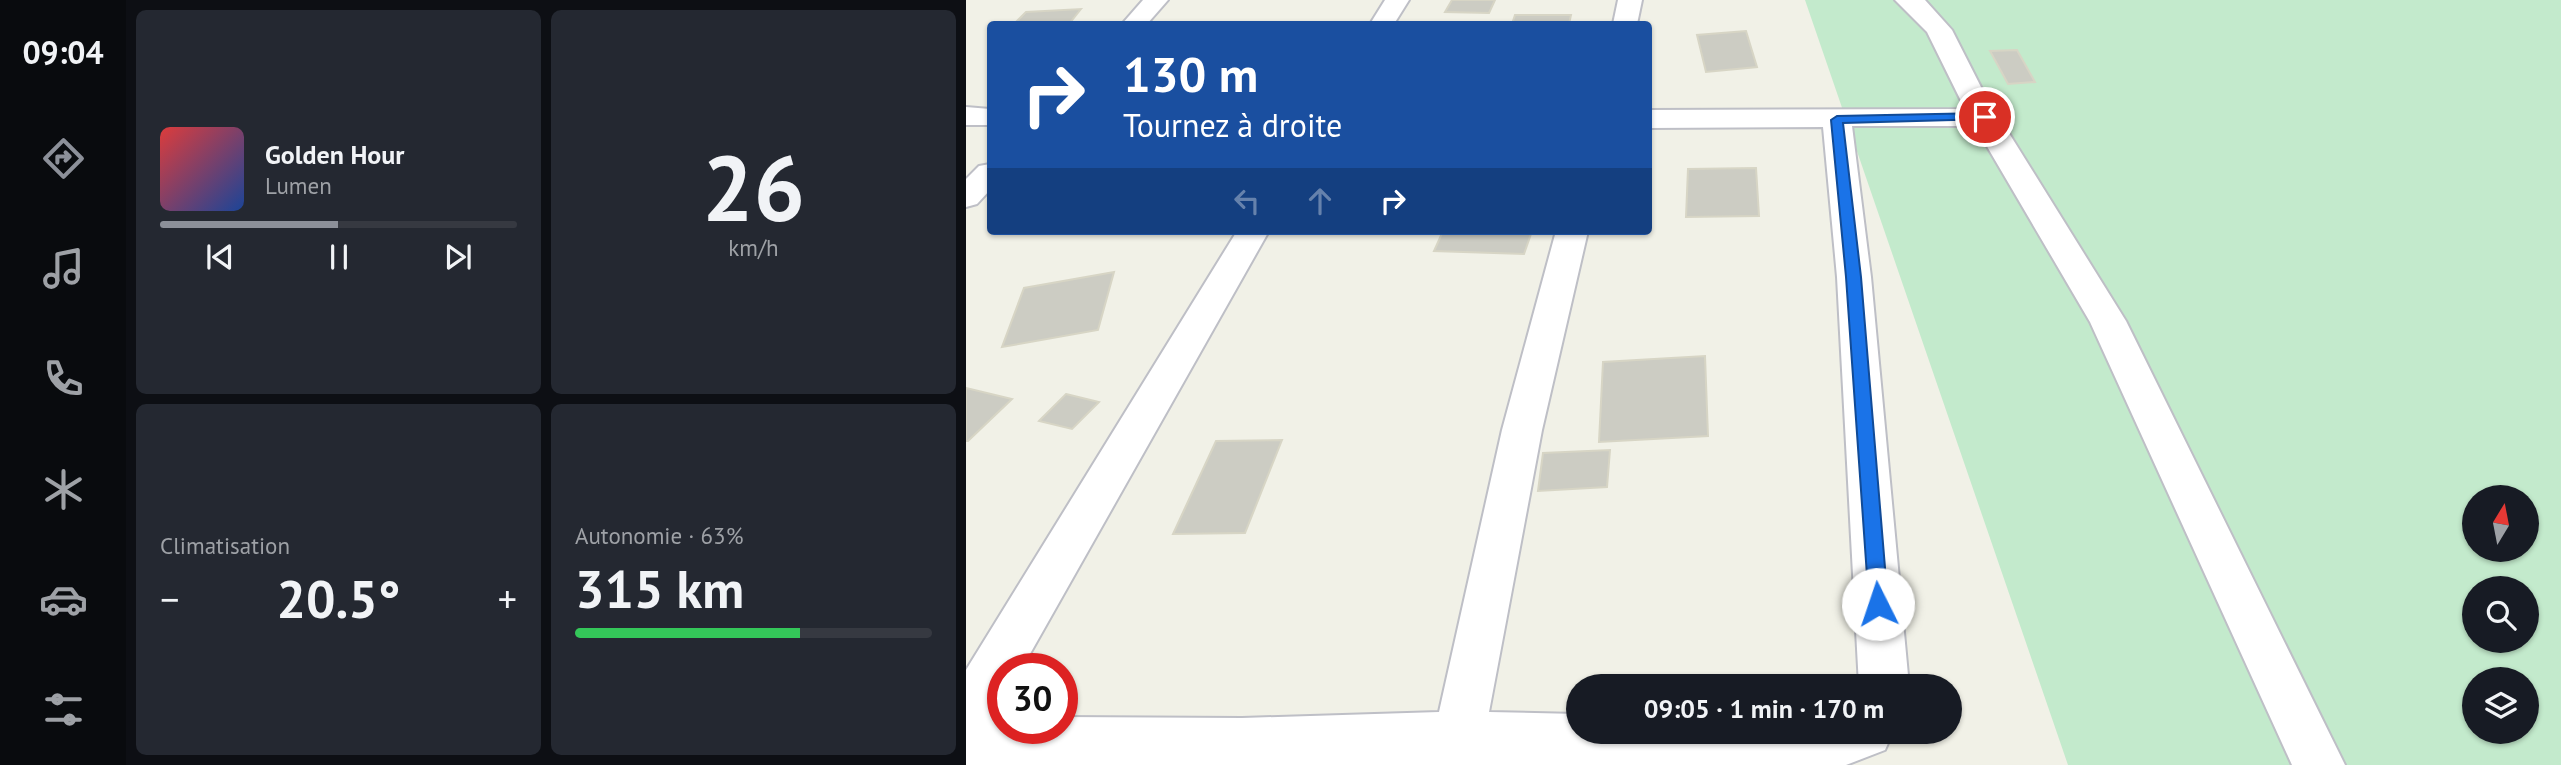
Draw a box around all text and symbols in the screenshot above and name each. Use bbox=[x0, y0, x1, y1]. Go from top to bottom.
text: 09:04 bbox=[22, 31, 104, 73]
text: 130 m bbox=[1123, 42, 1258, 106]
icon: right bbox=[1008, 49, 1099, 140]
pin bbox=[1955, 87, 2015, 147]
icon: arrive bbox=[1966, 98, 2004, 136]
text: Tournez à droite bbox=[1123, 104, 1342, 146]
text: 26 bbox=[702, 128, 805, 246]
icon: directions bbox=[39, 134, 88, 183]
text: Golden Hour bbox=[265, 138, 404, 171]
text: Lumen bbox=[265, 171, 332, 200]
icon: left bbox=[1228, 182, 1266, 220]
icon: ahead bbox=[1301, 182, 1339, 220]
icon: right bbox=[1374, 182, 1412, 220]
text: km/h bbox=[728, 233, 779, 262]
icon: previous bbox=[201, 238, 239, 276]
icon: pause bbox=[320, 238, 358, 276]
icon: next bbox=[439, 238, 477, 276]
icon: music bbox=[39, 244, 88, 293]
icon: phone bbox=[39, 354, 88, 403]
icon: climate bbox=[39, 465, 88, 514]
north arrow bbox=[2462, 485, 2539, 562]
map controls bbox=[2462, 485, 2539, 744]
text: Autonomie · 63% bbox=[575, 521, 743, 550]
text: Climatisation bbox=[160, 531, 290, 560]
text: 315 km bbox=[575, 555, 744, 622]
text: 20.5° bbox=[277, 565, 400, 632]
position arrow bbox=[1841, 567, 1915, 641]
text: − bbox=[160, 574, 179, 623]
text: + bbox=[498, 574, 517, 623]
icon: car bbox=[39, 575, 88, 624]
button: search bbox=[2462, 576, 2539, 653]
speed limit sign: 30 bbox=[987, 653, 1078, 744]
button: layers bbox=[2462, 667, 2539, 744]
icon: filters bbox=[39, 685, 88, 734]
text: 09:05 · 1 min · 170 m bbox=[1644, 692, 1884, 725]

